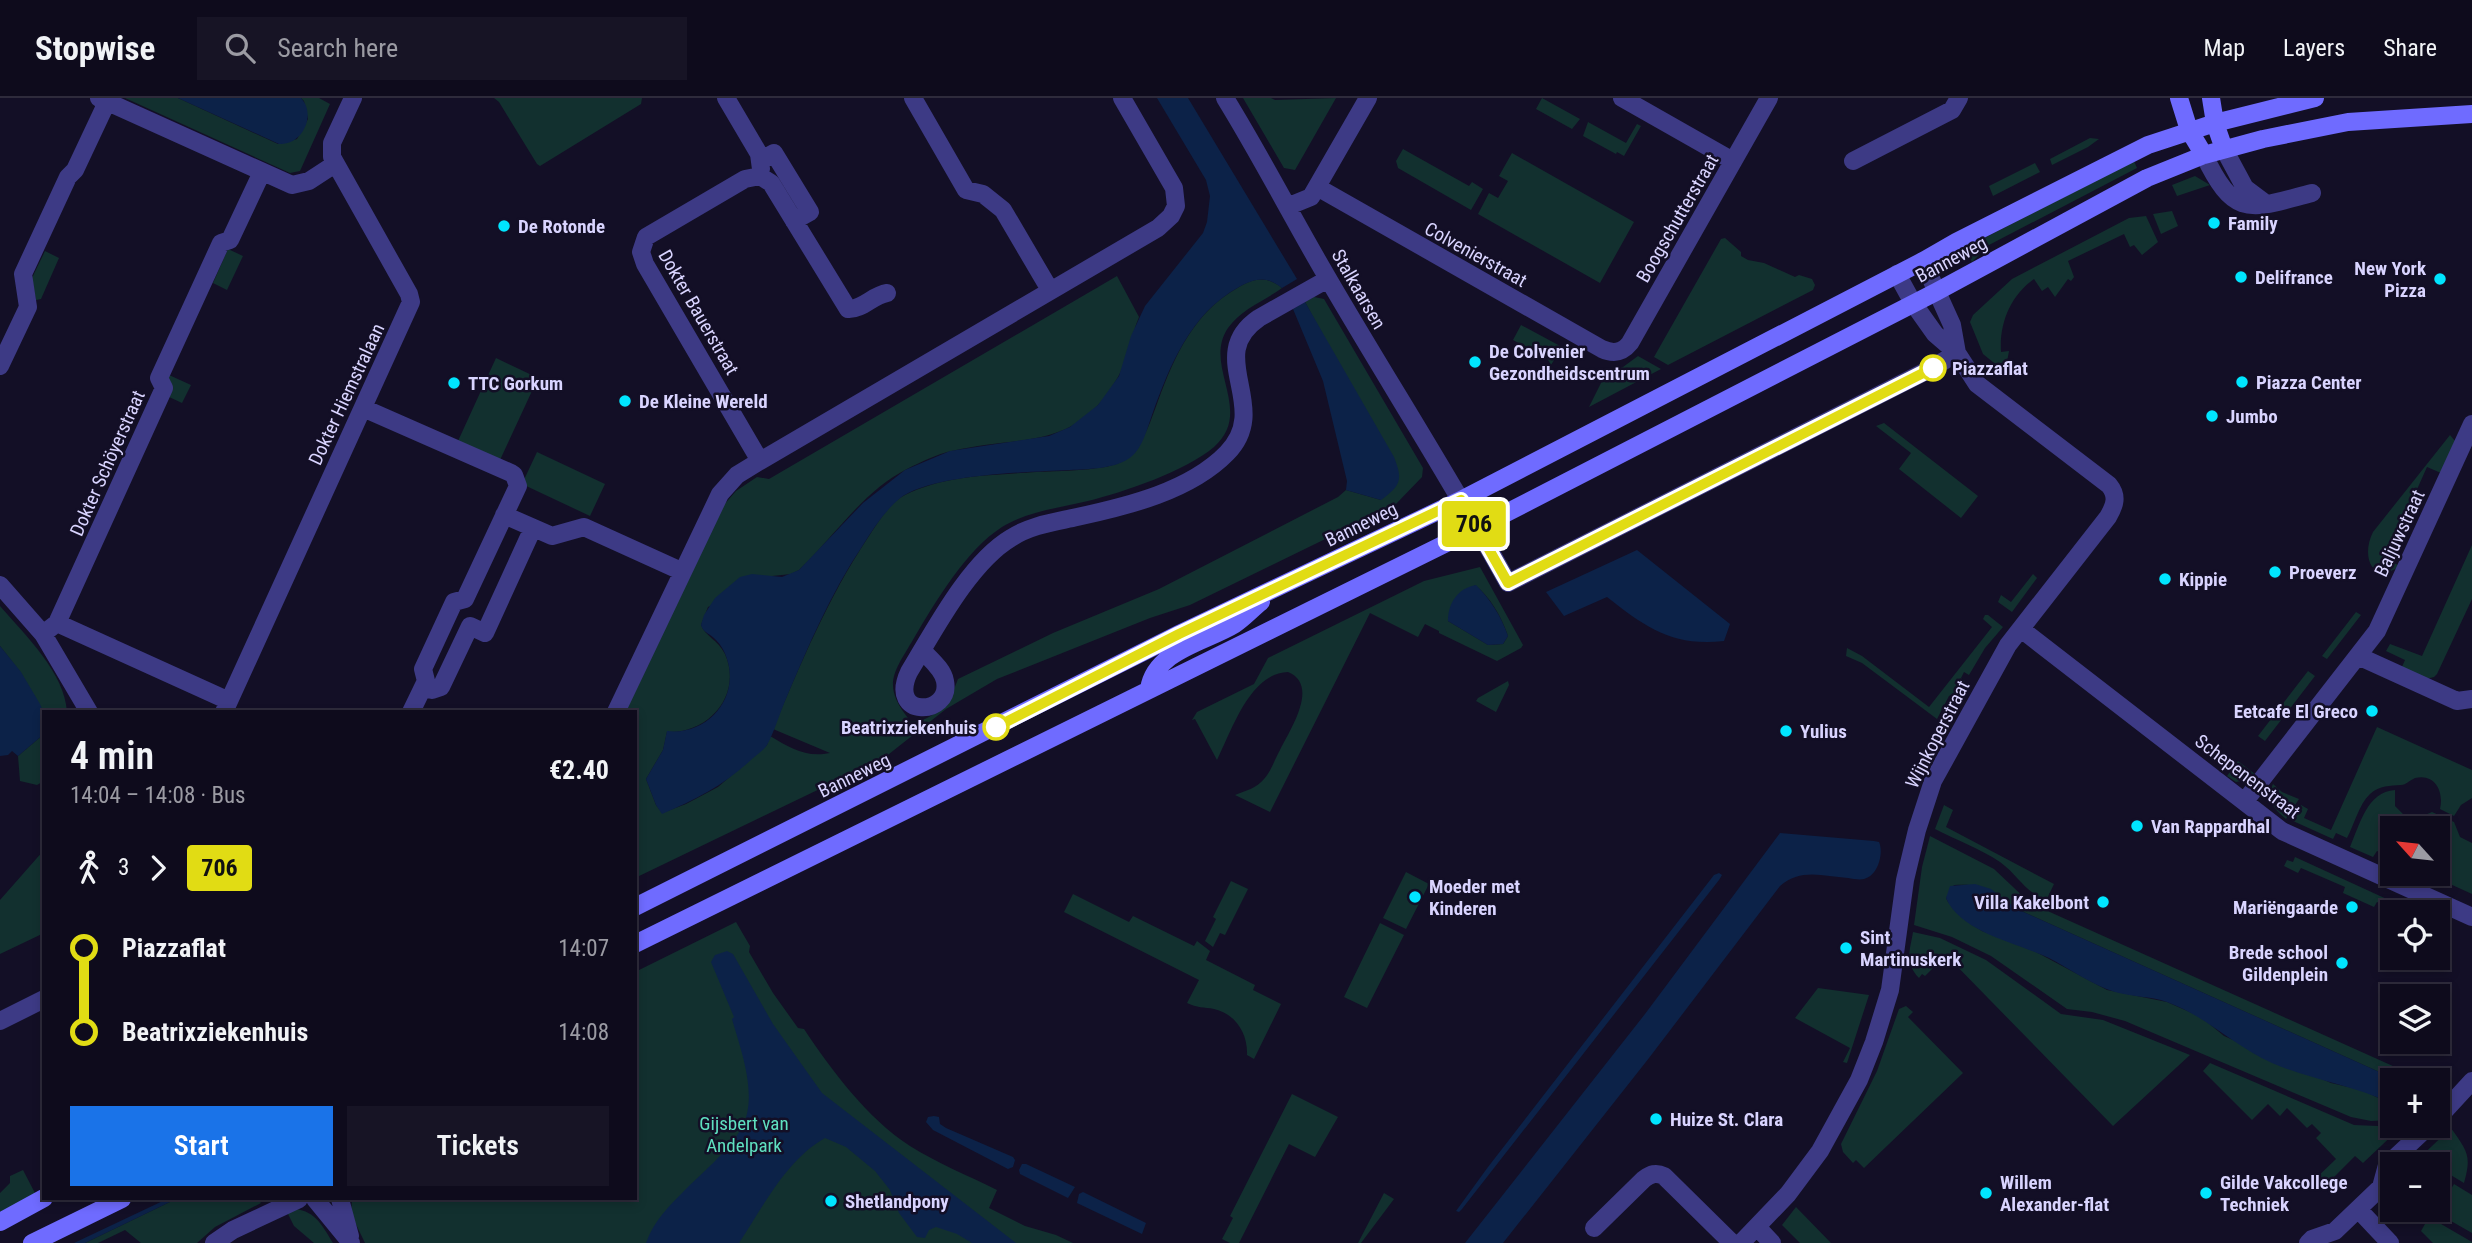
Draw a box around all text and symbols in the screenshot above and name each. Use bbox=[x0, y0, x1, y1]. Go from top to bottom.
search box bbox=[197, 17, 687, 80]
text: Stopwise bbox=[35, 29, 155, 68]
icon: search bbox=[221, 29, 259, 67]
text: Search here bbox=[277, 33, 398, 63]
text: Map bbox=[2204, 34, 2245, 62]
text: Layers bbox=[2283, 34, 2345, 62]
text: Share bbox=[2383, 34, 2437, 62]
street label: Boogschutterstraat bbox=[1631, 150, 1723, 286]
place label: Family bbox=[2228, 212, 2278, 235]
place label: De Rotonde bbox=[518, 215, 605, 238]
marker: Family bbox=[2206, 215, 2222, 231]
street label: Colvenierstraat bbox=[1421, 217, 1531, 292]
marker: De Rotonde bbox=[496, 218, 512, 234]
street label: Banneweg bbox=[1912, 231, 1991, 288]
street label: Stalkaarsen bbox=[1327, 245, 1391, 333]
street label: Dokter Bauerstraat bbox=[653, 246, 744, 379]
place label: New York Pizza bbox=[2354, 257, 2427, 302]
place label: Delifrance bbox=[2255, 266, 2333, 289]
marker: Delifrance bbox=[2233, 269, 2249, 285]
marker: New York Pizza bbox=[2432, 271, 2448, 287]
street label: Dokter Hiemstralaan bbox=[304, 320, 389, 469]
place label: De Colvenier Gezondheidscentrum bbox=[1489, 340, 1650, 385]
marker: De Colvenier Gezondheidscentrum bbox=[1467, 354, 1483, 370]
marker: Piazzaflat bbox=[1920, 355, 1946, 381]
place label: Piazzaflat bbox=[1952, 357, 2028, 380]
place label: Piazza Center bbox=[2256, 371, 2362, 394]
place label: TTC Gorkum bbox=[468, 372, 563, 395]
marker: Piazza Center bbox=[2234, 374, 2250, 390]
marker: TTC Gorkum bbox=[446, 375, 462, 391]
street label: Dokter Schöyerstraat bbox=[65, 387, 150, 540]
place label: De Kleine Wereld bbox=[639, 390, 768, 413]
marker: De Kleine Wereld bbox=[617, 393, 633, 409]
place label: Jumbo bbox=[2226, 405, 2278, 428]
marker: Jumbo bbox=[2204, 408, 2220, 424]
street label: Baljuwstraat bbox=[2369, 486, 2430, 580]
street label: Banneweg bbox=[1321, 497, 1401, 552]
line badge: 706 bbox=[1434, 501, 1514, 547]
text: 706 bbox=[1456, 510, 1492, 538]
place label: Proeverz bbox=[2289, 561, 2357, 584]
marker: Proeverz bbox=[2267, 564, 2283, 580]
place label: Kippie bbox=[2179, 568, 2227, 591]
marker: Kippie bbox=[2157, 571, 2173, 587]
street label: Wijnkoperstraat bbox=[1900, 676, 1974, 792]
place label: Eetcafe El Greco bbox=[2234, 700, 2358, 723]
marker: Eetcafe El Greco bbox=[2364, 703, 2380, 719]
marker: Beatrixziekenhuis bbox=[983, 714, 1009, 740]
place label: Beatrixziekenhuis bbox=[841, 716, 977, 739]
place label: Yulius bbox=[1800, 720, 1847, 743]
marker: Yulius bbox=[1778, 723, 1794, 739]
street label: Schepenenstraat bbox=[2191, 729, 2305, 823]
text: 4 min bbox=[70, 734, 154, 778]
street label: Banneweg bbox=[814, 748, 894, 803]
text: €2.40 bbox=[549, 755, 609, 785]
text: 14:04 – 14:08 · Bus bbox=[70, 782, 246, 809]
place label: Van Rappardhal bbox=[2151, 815, 2270, 838]
north arrow bbox=[2380, 816, 2450, 886]
map controls bbox=[2380, 816, 2450, 1222]
marker: Van Rappardhal bbox=[2129, 818, 2145, 834]
icon: walk bbox=[70, 849, 108, 887]
icon: forward bbox=[139, 849, 177, 887]
text: 3 bbox=[118, 854, 129, 881]
text: 706 bbox=[201, 854, 238, 882]
place label: Moeder met Kinderen bbox=[1429, 875, 1520, 920]
marker: Moeder met Kinderen bbox=[1407, 889, 1423, 905]
place label: Villa Kakelbont bbox=[1974, 891, 2089, 914]
marker: Villa Kakelbont bbox=[2095, 894, 2111, 910]
place label: Mariëngaarde bbox=[2233, 896, 2338, 919]
marker: Mariëngaarde bbox=[2344, 899, 2360, 915]
button: locate bbox=[2380, 900, 2450, 970]
place label: Sint Martinuskerk bbox=[1860, 926, 1962, 971]
text: Piazzaflat bbox=[122, 933, 226, 963]
text: 14:07 bbox=[558, 935, 609, 962]
marker: Sint Martinuskerk bbox=[1838, 940, 1854, 956]
place label: Brede school Gildenplein bbox=[2229, 941, 2328, 986]
marker: Brede school Gildenplein bbox=[2334, 955, 2350, 971]
button: layers bbox=[2380, 984, 2450, 1054]
text: Beatrixziekenhuis bbox=[122, 1017, 308, 1047]
text: 14:08 bbox=[558, 1019, 609, 1046]
button: + bbox=[2380, 1068, 2450, 1138]
button: Start bbox=[70, 1106, 333, 1186]
button: Tickets bbox=[347, 1106, 609, 1186]
place label: Huize St. Clara bbox=[1670, 1108, 1783, 1131]
marker: Huize St. Clara bbox=[1648, 1111, 1664, 1127]
park label: Gijsbert van Andelpark bbox=[699, 1112, 789, 1157]
button: − bbox=[2380, 1152, 2450, 1222]
place label: Willem Alexander-flat bbox=[2000, 1171, 2109, 1216]
place label: Gilde Vakcollege Techniek bbox=[2220, 1171, 2348, 1216]
marker: Willem Alexander-flat bbox=[1978, 1185, 1994, 1201]
marker: Gilde Vakcollege Techniek bbox=[2198, 1185, 2214, 1201]
place label: Shetlandpony bbox=[845, 1190, 949, 1213]
marker: Shetlandpony bbox=[823, 1193, 839, 1209]

